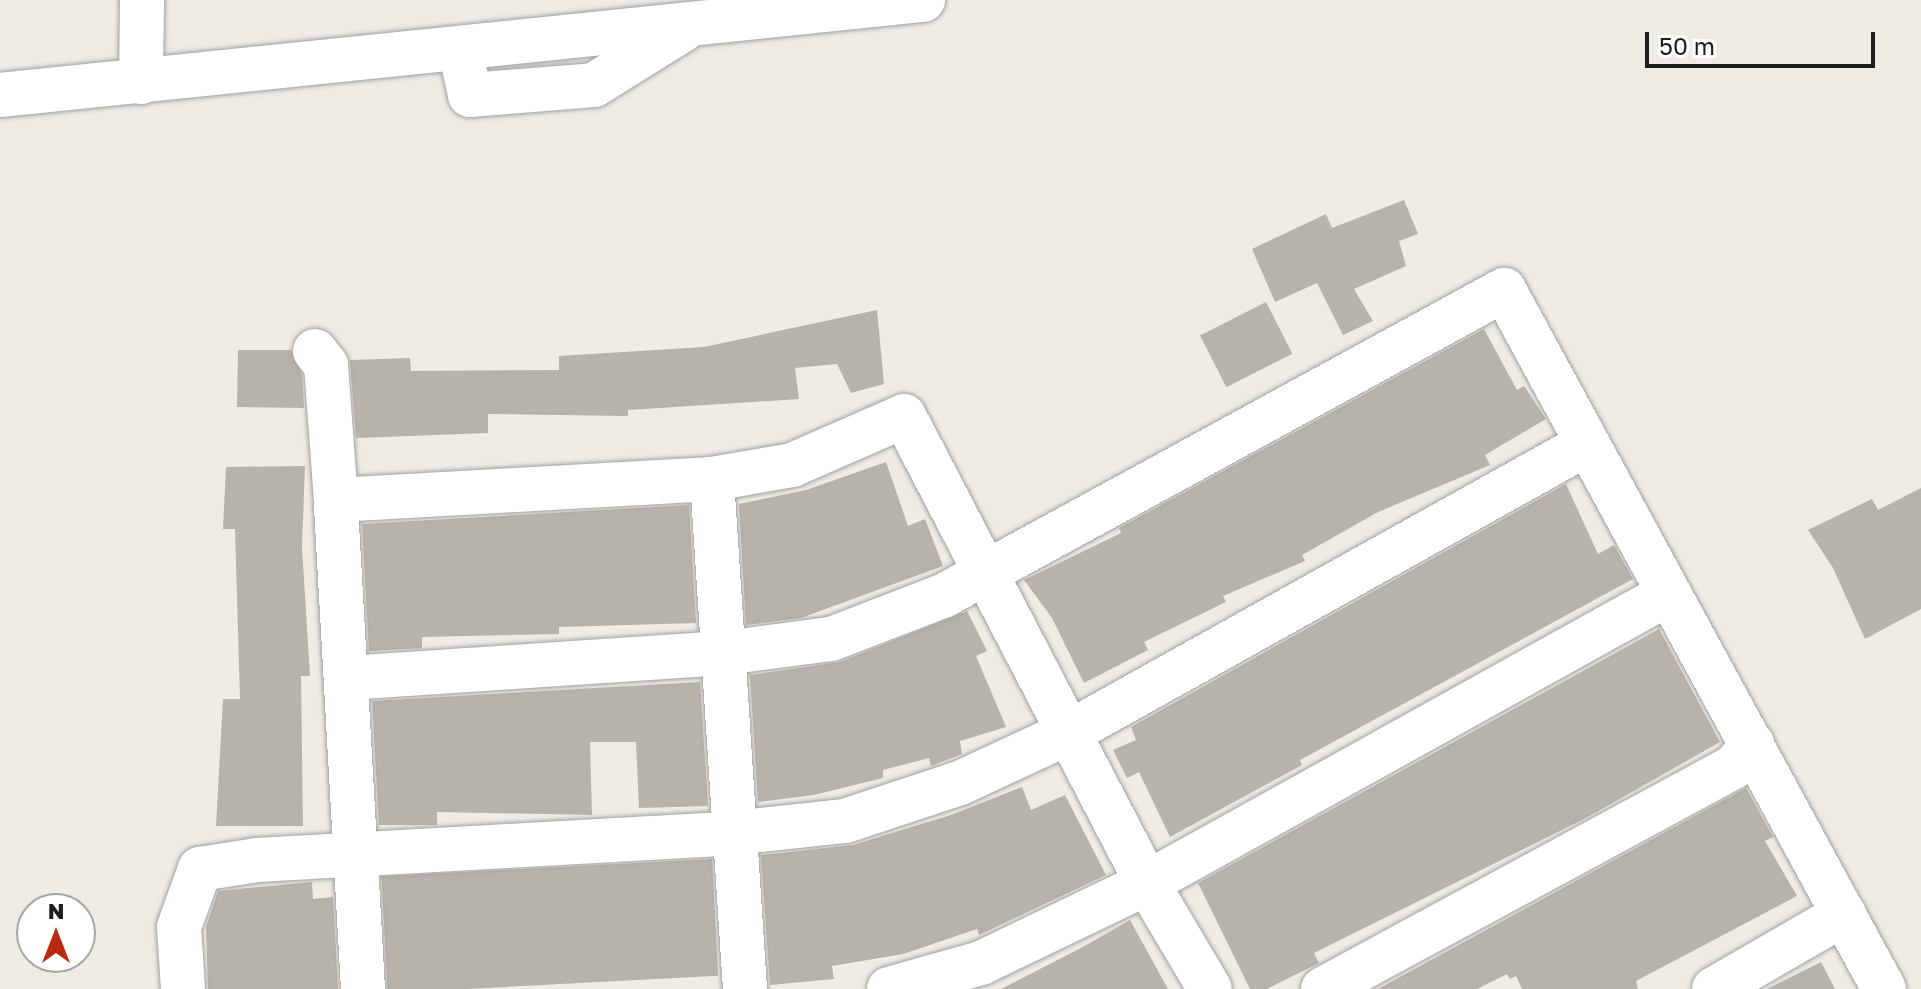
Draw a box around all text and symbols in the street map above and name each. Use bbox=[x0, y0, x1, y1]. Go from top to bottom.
scale bar bbox=[1649, 16, 1879, 66]
text: 50 m bbox=[1659, 31, 1715, 60]
north arrow bbox=[16, 893, 96, 973]
text: N bbox=[48, 897, 64, 924]

